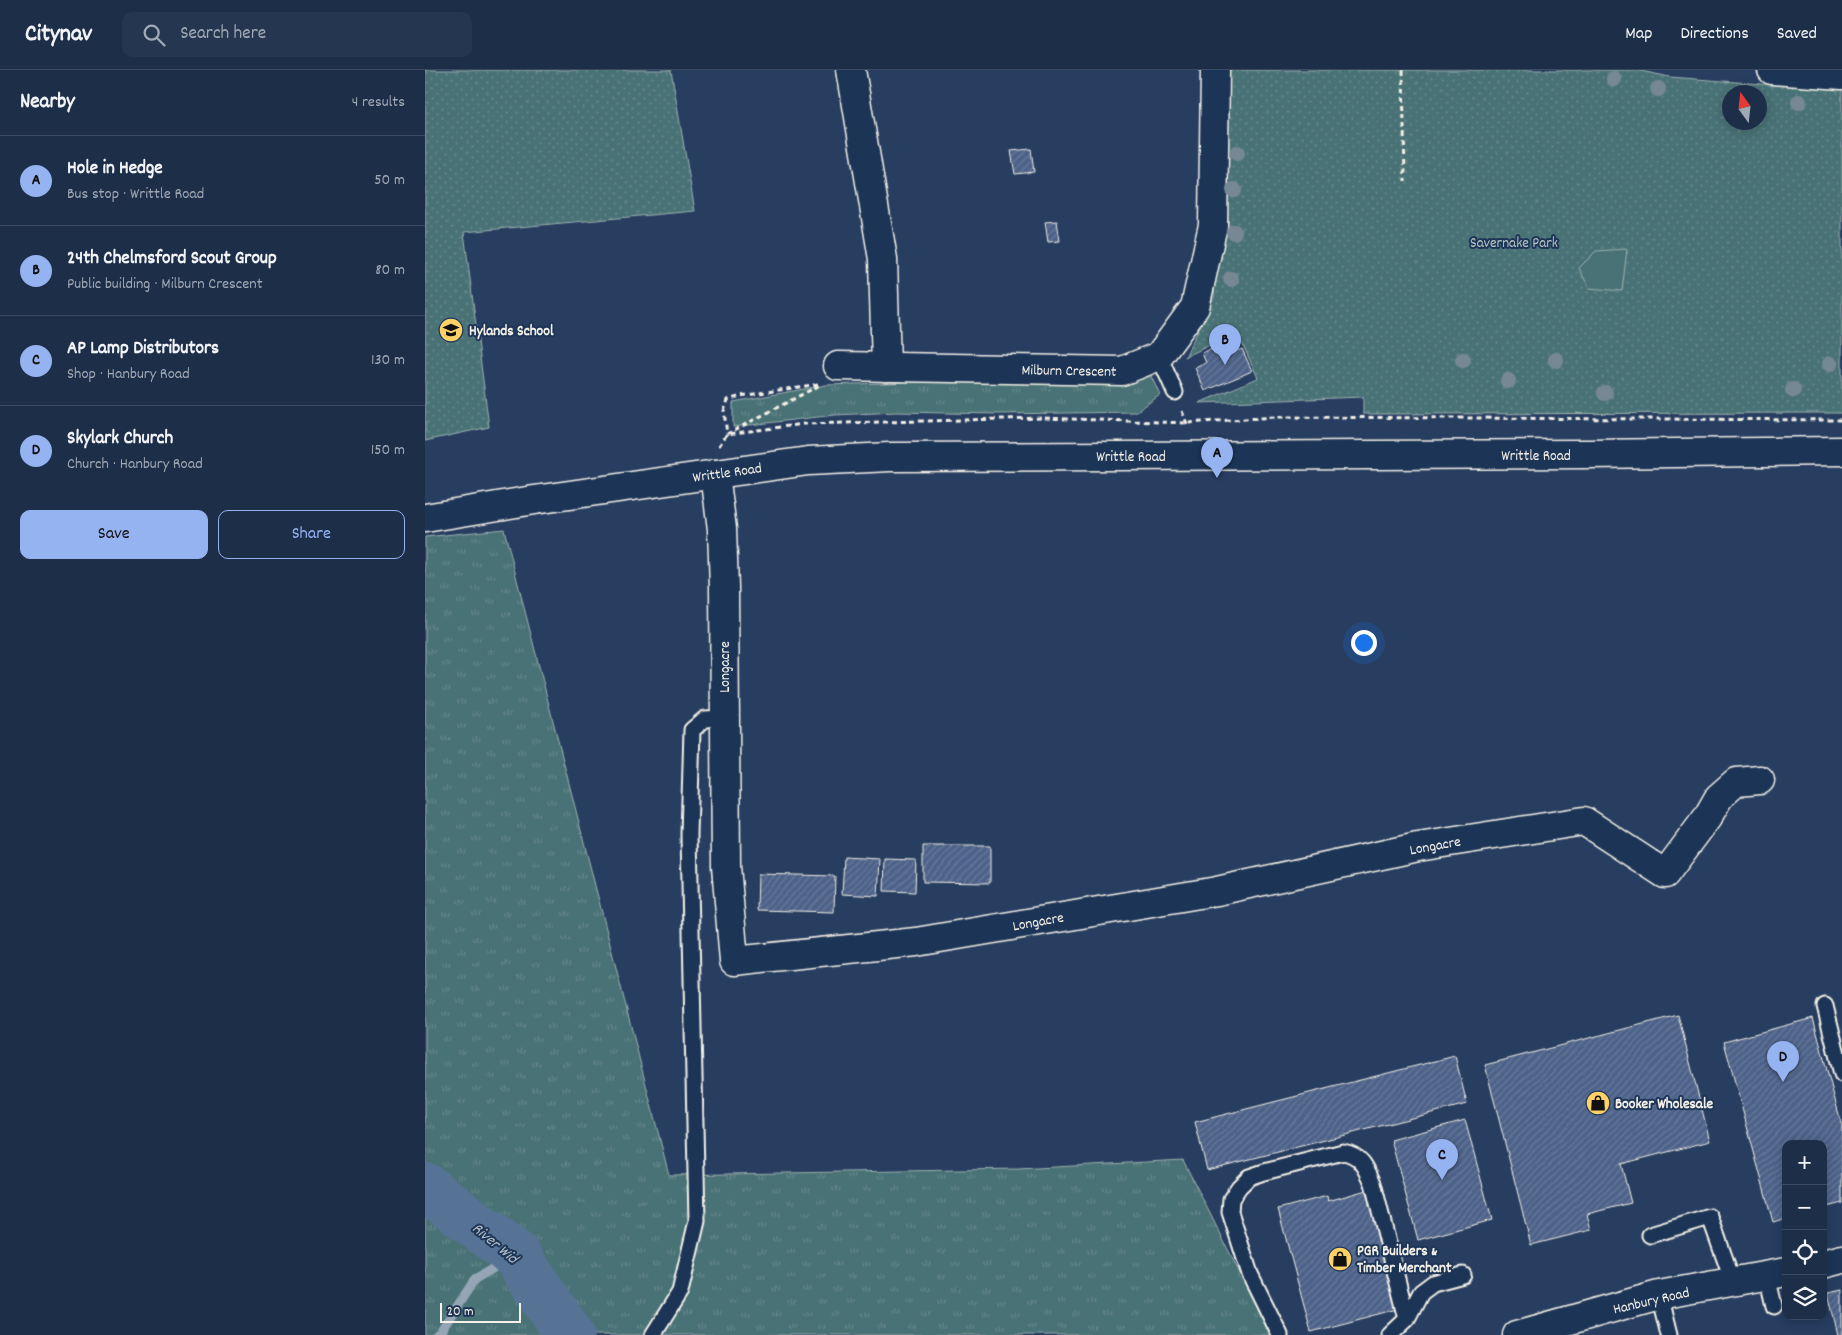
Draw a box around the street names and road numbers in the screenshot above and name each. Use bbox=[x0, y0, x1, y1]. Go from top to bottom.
street label: Milburn Crescent bbox=[1021, 360, 1117, 384]
street label: Writtle Road bbox=[1501, 446, 1571, 468]
street label: Writtle Road bbox=[1096, 447, 1166, 469]
street label: Writtle Road bbox=[691, 458, 763, 490]
street label: Longacre bbox=[715, 641, 737, 693]
street label: Longacre bbox=[1408, 832, 1463, 862]
street label: Longacre bbox=[1011, 908, 1066, 938]
street label: Hanbury Road bbox=[1611, 1282, 1692, 1321]

